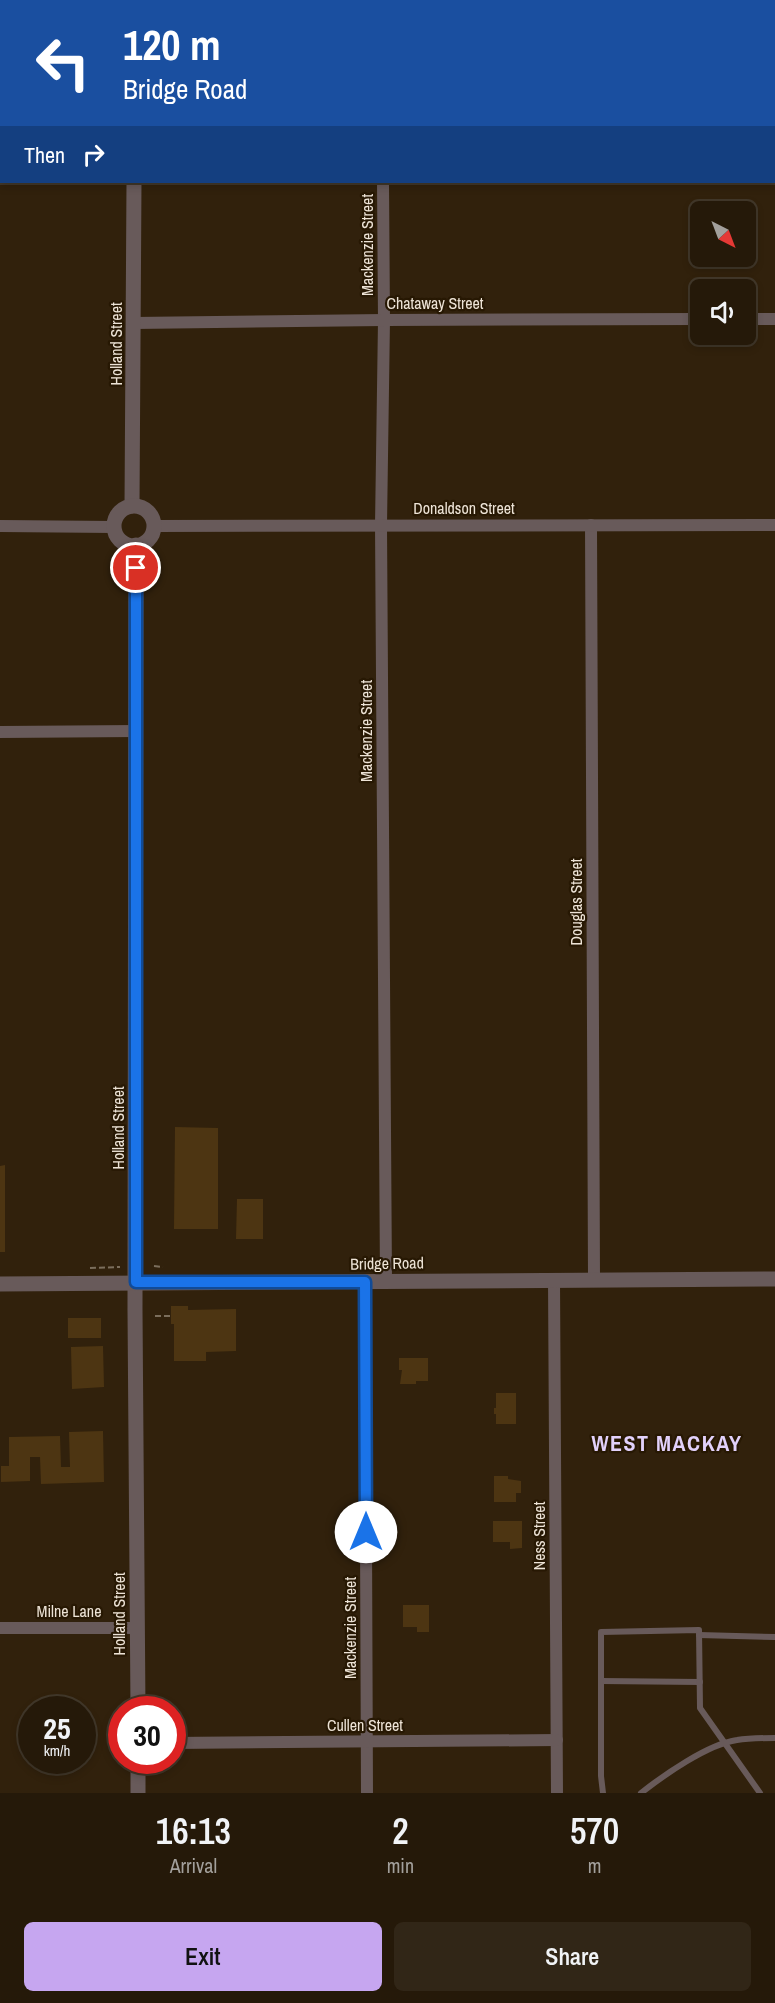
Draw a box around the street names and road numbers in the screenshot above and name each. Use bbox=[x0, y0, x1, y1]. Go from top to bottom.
street label: Mackenzie Street bbox=[356, 194, 378, 296]
street label: Chataway Street bbox=[387, 292, 484, 314]
street label: Holland Street bbox=[105, 302, 127, 386]
street label: Donaldson Street bbox=[413, 497, 515, 519]
street label: Mackenzie Street bbox=[355, 680, 377, 782]
street label: Douglas Street bbox=[565, 858, 587, 945]
street label: Holland Street bbox=[107, 1086, 129, 1170]
street label: Bridge Road bbox=[350, 1251, 424, 1275]
street label: Ness Street bbox=[528, 1501, 550, 1570]
street label: Holland Street bbox=[108, 1572, 130, 1656]
street label: Mackenzie Street bbox=[339, 1577, 361, 1679]
street label: Milne Lane bbox=[37, 1600, 101, 1622]
street label: Cullen Street bbox=[327, 1714, 403, 1736]

